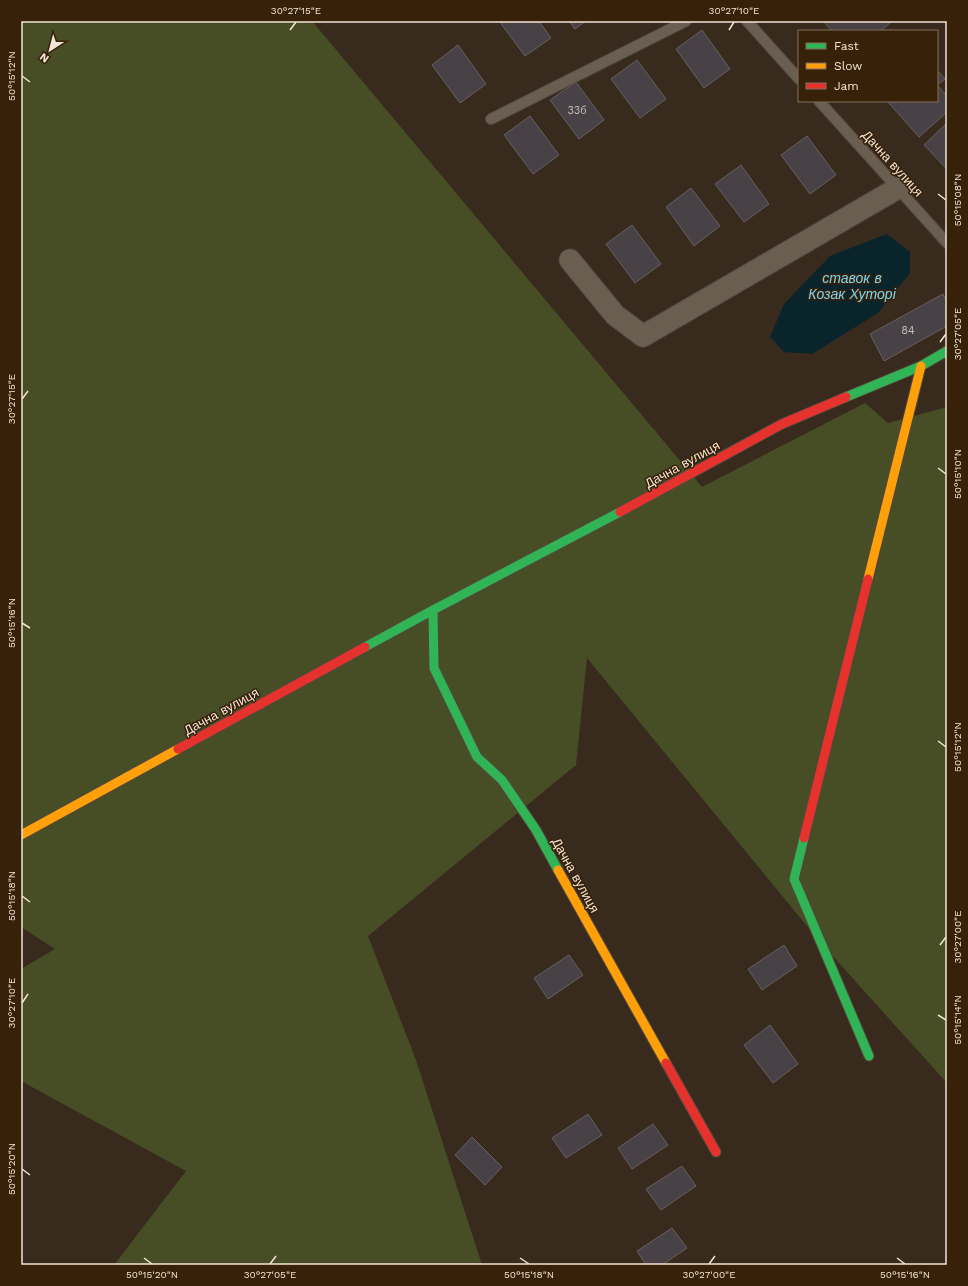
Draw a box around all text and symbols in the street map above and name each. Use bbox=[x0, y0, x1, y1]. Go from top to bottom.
text: 30°27'15"E bbox=[271, 5, 321, 16]
text: 30°27'10"E bbox=[709, 5, 759, 16]
north arrow bbox=[30, 30, 70, 70]
legend bbox=[798, 30, 938, 102]
text: Fast bbox=[834, 39, 859, 53]
text: N bbox=[37, 50, 52, 65]
text: 50°15'12"N bbox=[6, 51, 17, 101]
text: Slow bbox=[834, 59, 862, 73]
text: Jam bbox=[834, 79, 859, 93]
house number: 33б bbox=[567, 104, 587, 117]
street label: Дачна вулиця bbox=[859, 127, 926, 199]
text: 50°15'08"N bbox=[952, 174, 963, 226]
water label: ставок в Козак Хуторі bbox=[808, 270, 897, 302]
text: 30°27'05"E bbox=[952, 308, 963, 360]
house number: 84 bbox=[901, 324, 915, 337]
text: 30°27'15"E bbox=[6, 374, 17, 424]
street label: Дачна вулиця bbox=[642, 438, 722, 491]
text: 50°15'10"N bbox=[952, 449, 963, 499]
text: 50°15'16"N bbox=[6, 598, 17, 648]
street label: Дачна вулиця bbox=[181, 685, 261, 738]
text: 50°15'12"N bbox=[952, 722, 963, 772]
street label: Дачна вулиця bbox=[549, 835, 602, 915]
text: 50°15'18"N bbox=[6, 871, 17, 921]
text: 30°27'00"E bbox=[952, 910, 963, 964]
text: 30°27'10"E bbox=[6, 978, 17, 1028]
text: 50°15'14"N bbox=[952, 995, 963, 1045]
text: 50°15'20"N bbox=[6, 1143, 17, 1195]
text: 50°15'20"N bbox=[126, 1269, 178, 1280]
text: 30°27'05"E bbox=[244, 1269, 296, 1280]
text: 50°15'18"N bbox=[504, 1269, 554, 1280]
text: 30°27'00"E bbox=[682, 1269, 736, 1280]
text: 50°15'16"N bbox=[880, 1269, 930, 1280]

